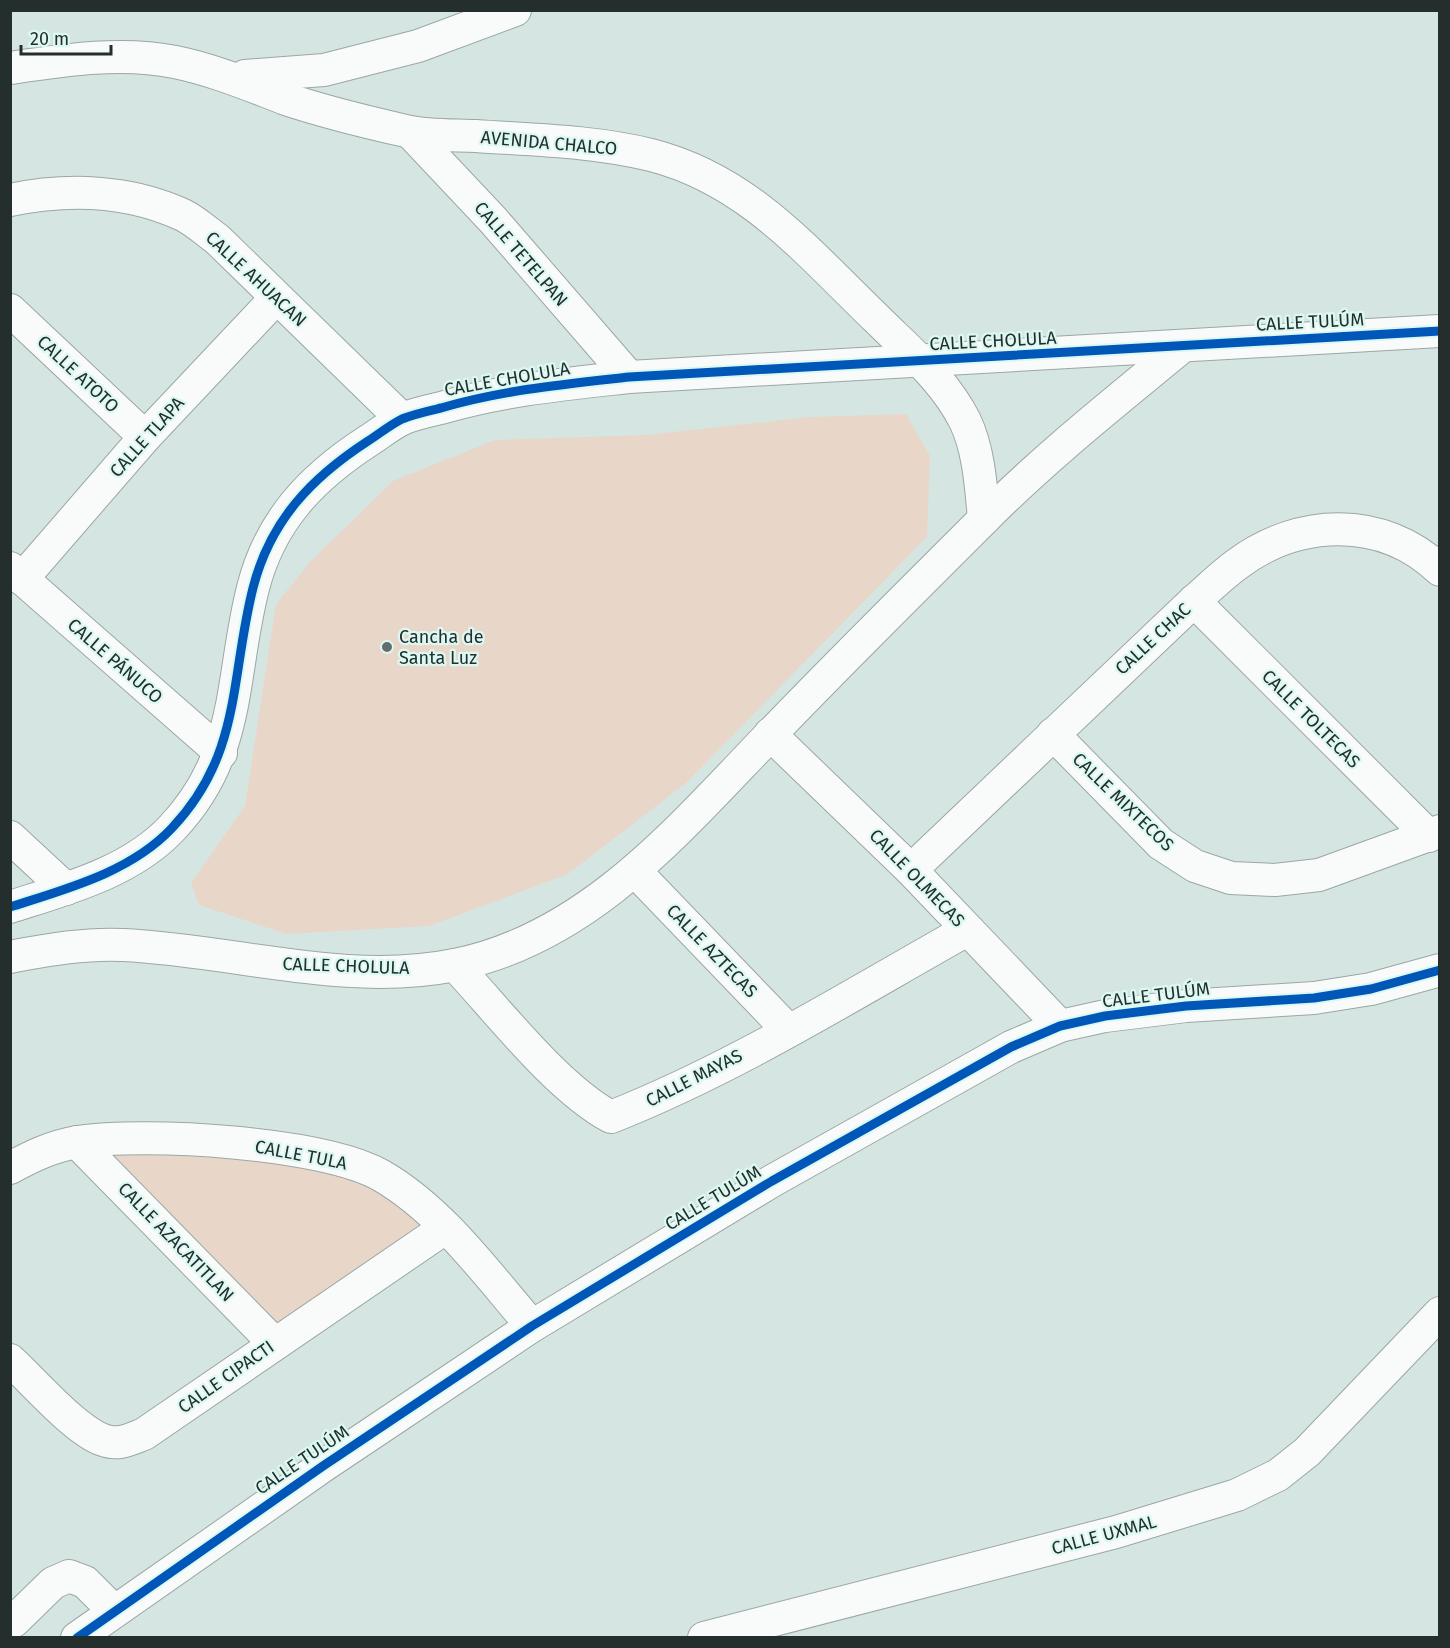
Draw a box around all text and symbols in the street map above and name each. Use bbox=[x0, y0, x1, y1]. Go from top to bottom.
scale bar bbox=[21, 18, 111, 56]
text: 20 m bbox=[30, 28, 69, 50]
street label: AVENIDA CHALCO bbox=[480, 126, 618, 160]
street label: CALLE TETELPAN bbox=[470, 197, 572, 311]
street label: CALLE AHUACAN bbox=[201, 227, 311, 331]
street label: CALLE TULÚM bbox=[1255, 307, 1365, 336]
street label: CALLE CHOLULA bbox=[929, 327, 1058, 355]
street label: CALLE ATOTO bbox=[33, 331, 123, 417]
street label: CALLE CHOLULA bbox=[442, 357, 572, 401]
street label: CALLE TLAPA bbox=[105, 392, 189, 482]
street label: CALLE CHAC bbox=[1111, 598, 1195, 680]
street label: CALLE PÁNUCO bbox=[63, 613, 168, 708]
place label: Cancha de Santa Luz bbox=[399, 626, 484, 669]
marker: Cancha de Santa Luz bbox=[380, 640, 394, 654]
street label: CALLE TOLTECAS bbox=[1257, 665, 1365, 773]
street label: CALLE MIXTECOS bbox=[1068, 748, 1178, 856]
street label: CALLE OLMECAS bbox=[865, 824, 969, 932]
street label: CALLE AZTECAS bbox=[662, 900, 762, 1002]
street label: CALLE CHOLULA bbox=[282, 953, 411, 979]
street label: CALLE TULÚM bbox=[1101, 976, 1211, 1013]
street label: CALLE MAYAS bbox=[642, 1044, 746, 1112]
street label: CALLE TULA bbox=[253, 1135, 350, 1175]
street label: CALLE TULÚM bbox=[660, 1160, 765, 1235]
street label: CALLE AZACATITLAN bbox=[113, 1178, 239, 1306]
street label: CALLE CIPACTI bbox=[174, 1336, 278, 1418]
street label: CALLE TULÚM bbox=[250, 1420, 353, 1499]
street label: CALLE UXMAL bbox=[1049, 1510, 1159, 1560]

